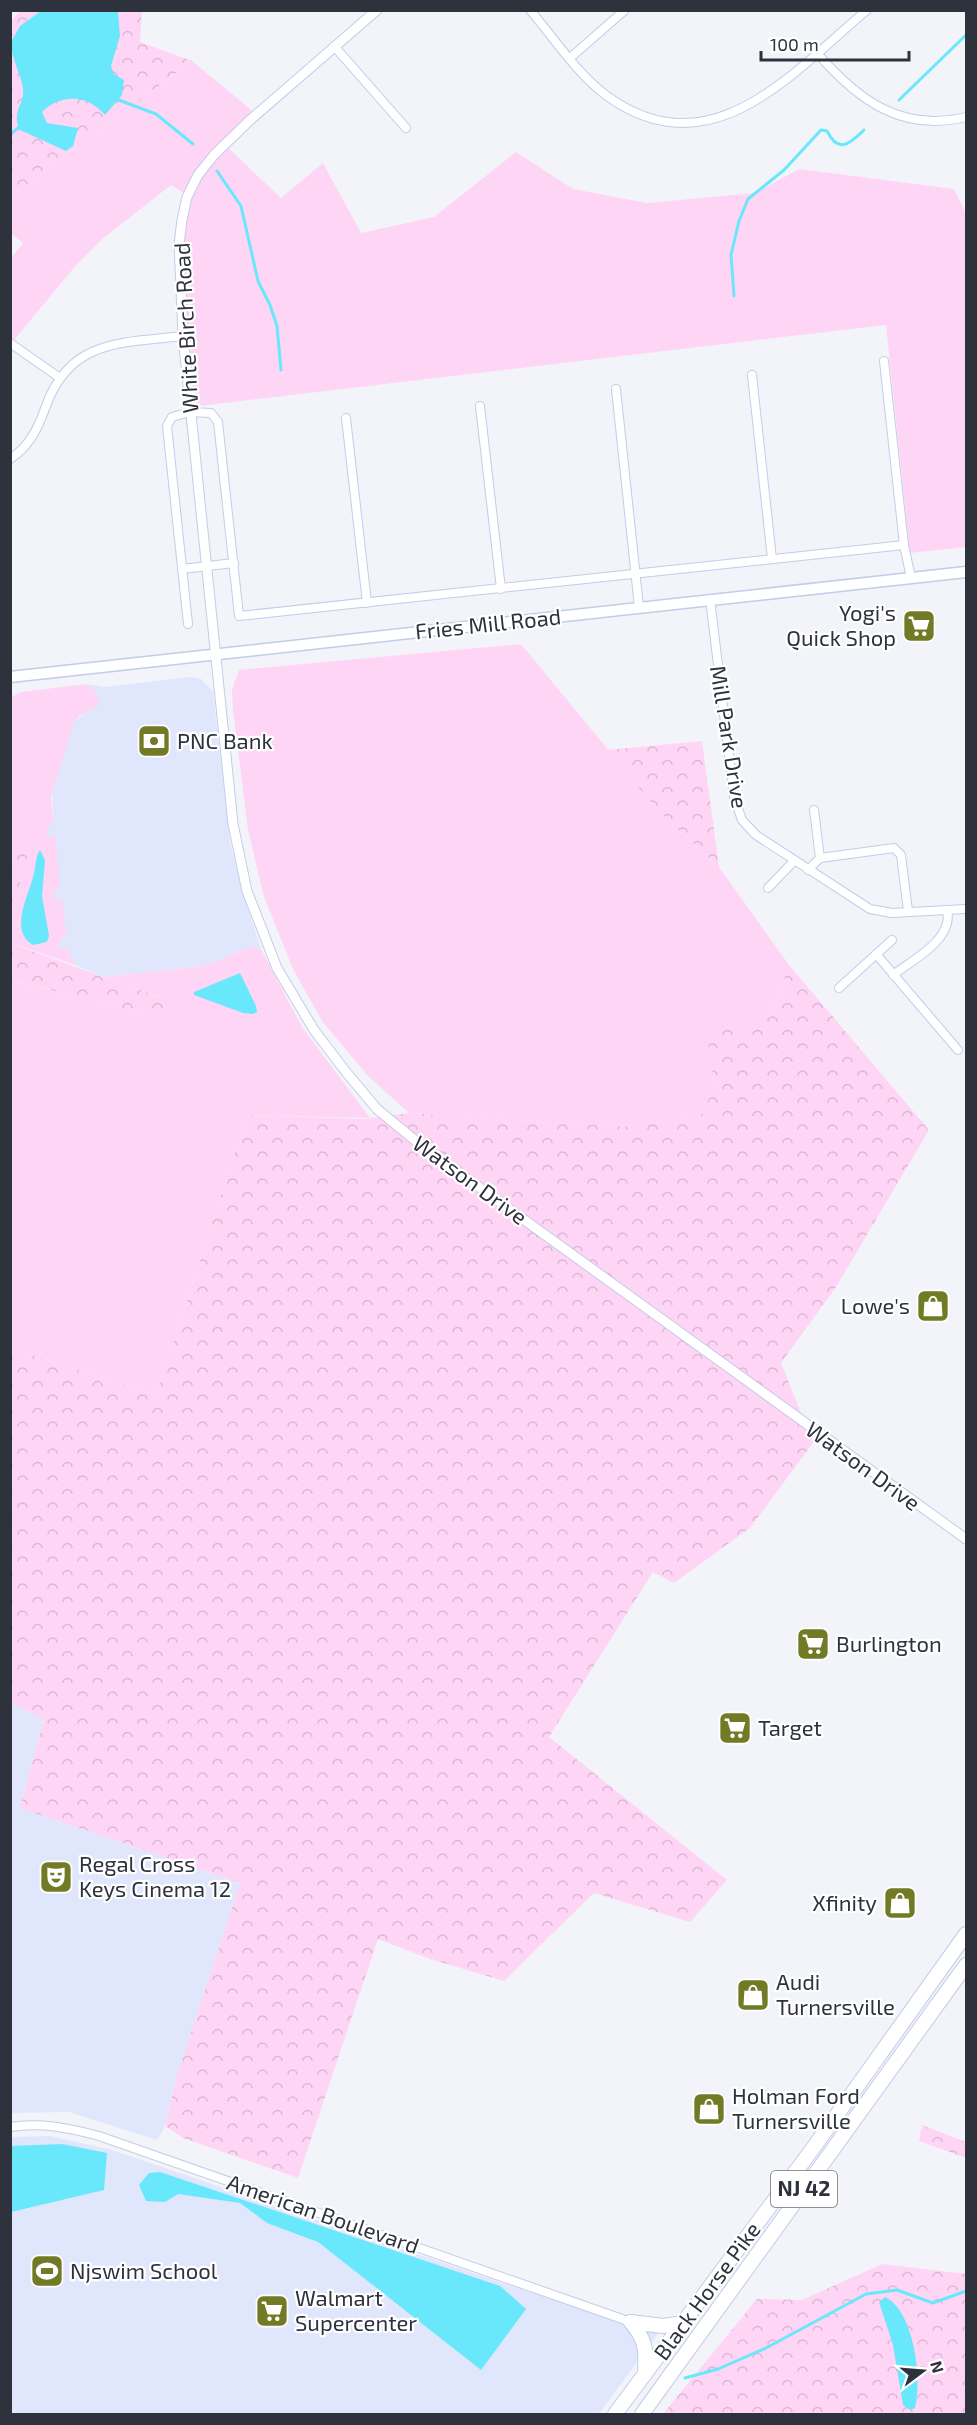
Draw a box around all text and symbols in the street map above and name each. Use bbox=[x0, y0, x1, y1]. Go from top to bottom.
scale bar bbox=[761, 24, 910, 62]
text: 100 m bbox=[770, 33, 819, 55]
street label: White Birch Road bbox=[168, 242, 202, 414]
place label: Yogi's Quick Shop bbox=[786, 599, 896, 651]
street label: Fries Mill Road bbox=[414, 602, 562, 644]
supermarket icon: Yogi's Quick Shop bbox=[901, 608, 937, 644]
street label: Mill Park Drive bbox=[706, 664, 754, 810]
bank icon: PNC Bank bbox=[136, 723, 172, 759]
place label: PNC Bank bbox=[177, 727, 273, 753]
street label: Watson Drive bbox=[408, 1129, 533, 1229]
shop icon: Lowe's bbox=[915, 1288, 951, 1324]
place label: Lowe's bbox=[841, 1292, 910, 1318]
street label: Watson Drive bbox=[801, 1415, 926, 1515]
supermarket icon: Burlington bbox=[795, 1626, 831, 1662]
place label: Burlington bbox=[836, 1630, 942, 1656]
supermarket icon: Target bbox=[717, 1710, 753, 1746]
place label: Target bbox=[758, 1714, 822, 1740]
place label: Regal Cross Keys Cinema 12 bbox=[79, 1850, 231, 1901]
theatre icon: Regal Cross Keys Cinema 12 bbox=[38, 1859, 74, 1895]
shop icon: Xfinity bbox=[882, 1885, 918, 1921]
place label: Xfinity bbox=[812, 1889, 877, 1915]
place label: Audi Turnersville bbox=[776, 1968, 895, 2019]
shop icon: Audi Turnersville bbox=[735, 1977, 771, 2013]
place label: Holman Ford Turnersville bbox=[732, 2082, 860, 2133]
shop icon: Holman Ford Turnersville bbox=[691, 2091, 727, 2127]
street label: American Boulevard bbox=[224, 2168, 423, 2258]
road number: NJ 42 bbox=[771, 2171, 837, 2207]
street label: Black Horse Pike bbox=[647, 2216, 765, 2364]
sports icon: Njswim School bbox=[29, 2253, 65, 2289]
place label: Njswim School bbox=[70, 2257, 218, 2284]
place label: Walmart Supercenter bbox=[295, 2284, 417, 2335]
supermarket icon: Walmart Supercenter bbox=[254, 2293, 290, 2329]
north arrow bbox=[893, 2341, 953, 2401]
text: N bbox=[927, 2359, 949, 2375]

